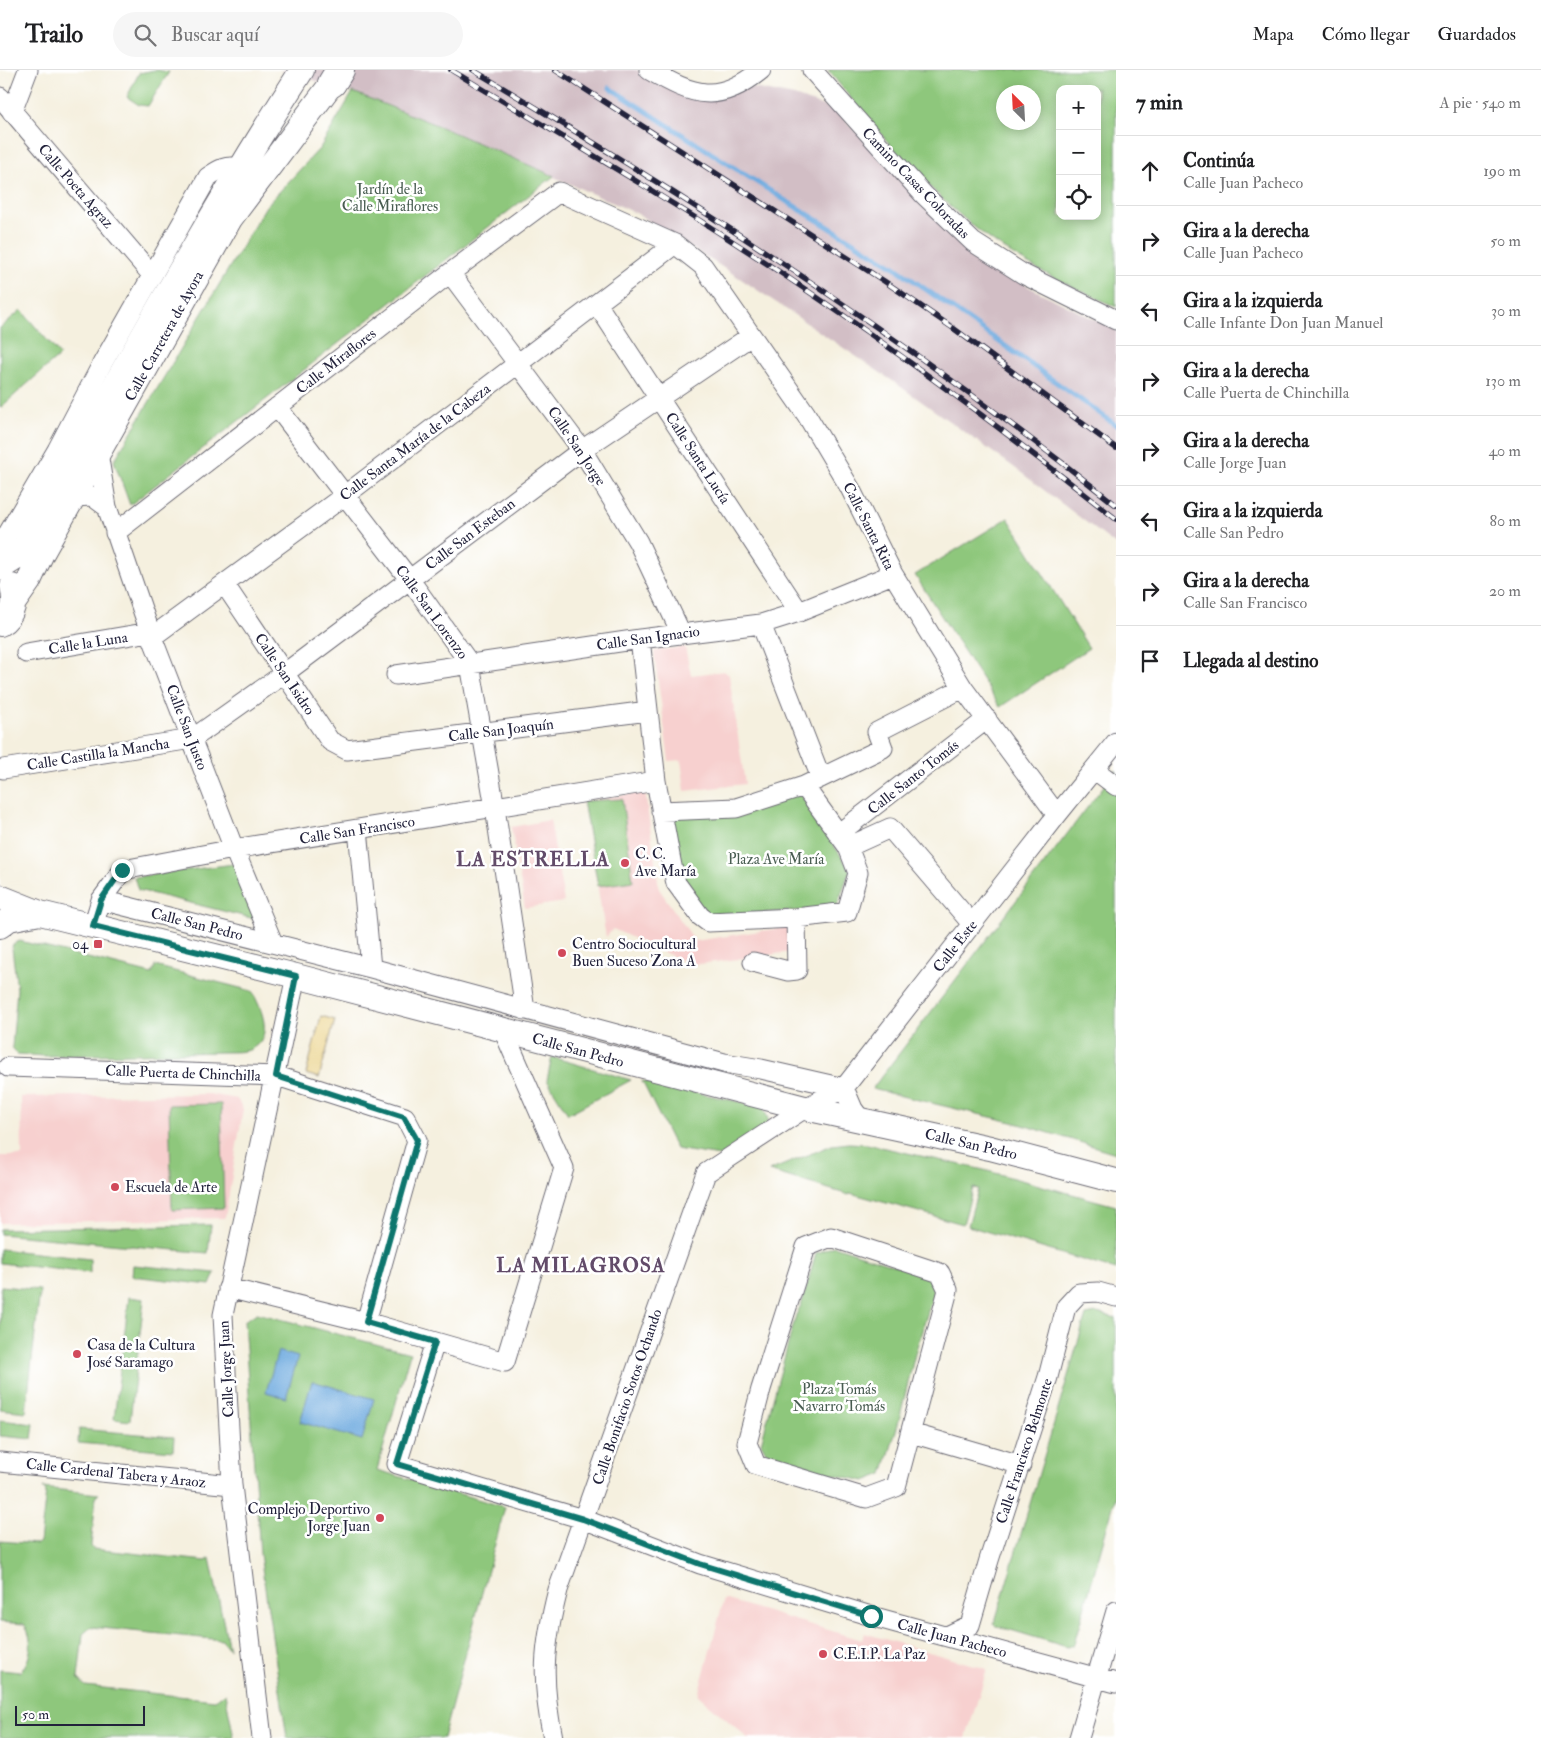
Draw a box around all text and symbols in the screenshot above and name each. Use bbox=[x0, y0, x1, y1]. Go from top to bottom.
search box bbox=[113, 12, 463, 57]
text: Trailo bbox=[25, 19, 83, 50]
icon: search bbox=[131, 21, 159, 49]
text: Buscar aquí bbox=[171, 23, 259, 47]
text: Mapa bbox=[1253, 23, 1294, 46]
text: Cómo llegar bbox=[1322, 23, 1410, 46]
text: Guardados bbox=[1438, 23, 1516, 46]
north arrow bbox=[996, 85, 1041, 130]
map controls bbox=[1056, 85, 1101, 220]
button: + bbox=[1056, 85, 1101, 130]
text: 7 min bbox=[1136, 89, 1183, 116]
text: A pie · 540 m bbox=[1439, 93, 1521, 113]
street label: Camino Casas Coloradas bbox=[858, 124, 974, 243]
button: − bbox=[1056, 130, 1101, 175]
street label: Calle Poeta Agraz bbox=[34, 140, 118, 233]
text: Continúa bbox=[1183, 149, 1254, 173]
icon: ahead bbox=[1136, 157, 1164, 185]
text: 190 m bbox=[1483, 161, 1521, 181]
text: Calle Juan Pacheco bbox=[1183, 173, 1303, 193]
button: locate bbox=[1056, 175, 1101, 220]
park label: Jardín de la Calle Miraflores bbox=[342, 180, 438, 216]
text: Gira a la derecha bbox=[1183, 219, 1309, 243]
icon: right bbox=[1136, 227, 1164, 255]
text: 50 m bbox=[1490, 231, 1521, 251]
text: Calle Juan Pacheco bbox=[1183, 243, 1303, 263]
street label: Calle Carretera de Ayora bbox=[121, 267, 209, 405]
text: Gira a la izquierda bbox=[1183, 289, 1322, 313]
icon: left bbox=[1136, 297, 1164, 325]
text: 30 m bbox=[1491, 301, 1521, 321]
text: Calle Infante Don Juan Manuel bbox=[1183, 313, 1383, 333]
street label: Calle Miraflores bbox=[292, 324, 380, 399]
text: Gira a la derecha bbox=[1183, 359, 1309, 383]
icon: right bbox=[1136, 367, 1164, 395]
text: 130 m bbox=[1485, 371, 1521, 391]
street label: Calle Santa María de la Cabeza bbox=[336, 379, 495, 505]
text: Calle Puerta de Chinchilla bbox=[1183, 383, 1349, 403]
street label: Calle San Jorge bbox=[542, 403, 610, 490]
street label: Calle Santa Lucía bbox=[661, 409, 735, 508]
text: Gira a la derecha bbox=[1183, 429, 1309, 453]
icon: right bbox=[1136, 437, 1164, 465]
text: 40 m bbox=[1488, 441, 1521, 461]
text: Calle Jorge Juan bbox=[1183, 453, 1286, 473]
street label: Calle Santa Rita bbox=[838, 479, 899, 574]
street label: Calle San Esteban bbox=[422, 494, 519, 574]
text: Gira a la izquierda bbox=[1183, 499, 1322, 523]
icon: left bbox=[1136, 507, 1164, 535]
text: 80 m bbox=[1490, 511, 1521, 531]
text: Calle San Pedro bbox=[1183, 523, 1284, 543]
street label: Calle San Lorenzo bbox=[391, 562, 472, 663]
text: Gira a la derecha bbox=[1183, 569, 1309, 593]
icon: right bbox=[1136, 577, 1164, 605]
text: 20 m bbox=[1489, 581, 1521, 601]
text: Calle San Francisco bbox=[1183, 593, 1307, 613]
street label: Calle San Ignacio bbox=[595, 622, 701, 655]
street label: Calle la Luna bbox=[47, 628, 130, 659]
street label: Calle San Isidro bbox=[250, 630, 319, 719]
icon: arrive bbox=[1136, 647, 1164, 675]
text: Llegada al destino bbox=[1183, 649, 1318, 673]
street label: Calle San Justo bbox=[161, 682, 212, 773]
street label: Calle San Joaquín bbox=[447, 715, 555, 747]
street label: Calle Castilla la Mancha bbox=[26, 734, 171, 775]
street label: Calle Santo Tomás bbox=[864, 736, 963, 819]
street label: Calle San Francisco bbox=[298, 812, 416, 849]
place label: C. C. Ave María bbox=[634, 845, 697, 881]
district label: LA ESTRELLA bbox=[456, 847, 610, 872]
park label: Plaza Ave María bbox=[728, 850, 825, 869]
marker: C. C. Ave María bbox=[619, 857, 631, 869]
route end bbox=[111, 859, 134, 882]
street label: Calle San Pedro bbox=[149, 904, 245, 945]
street label: Calle Este bbox=[929, 916, 982, 976]
place label: 04 bbox=[72, 935, 89, 954]
place label: Centro Sociocultural Buen Suceso Zona A bbox=[572, 935, 696, 971]
marker: 04 bbox=[92, 938, 104, 950]
marker: Centro Sociocultural Buen Suceso Zona A bbox=[556, 947, 568, 959]
street label: Calle San Pedro bbox=[530, 1029, 626, 1072]
street label: Calle Puerta de Chinchilla bbox=[105, 1061, 262, 1086]
street label: Calle San Pedro bbox=[923, 1125, 1019, 1164]
place label: Escuela de Arte bbox=[125, 1178, 217, 1197]
marker: Escuela de Arte bbox=[109, 1181, 121, 1193]
district label: LA MILAGROSA bbox=[496, 1253, 666, 1278]
street label: Calle Bonifacio Sotos Ochando bbox=[588, 1307, 667, 1488]
street label: Calle Jorge Juan bbox=[214, 1320, 240, 1418]
place label: Casa de la Cultura José Saramago bbox=[86, 1336, 196, 1373]
marker: Casa de la Cultura José Saramago bbox=[71, 1348, 83, 1360]
street label: Calle Francisco Belmonte bbox=[992, 1376, 1057, 1526]
park label: Plaza Tomás Navarro Tomás bbox=[793, 1380, 885, 1416]
street label: Calle Cardenal Tabera y Araoz bbox=[25, 1455, 207, 1492]
place label: Complejo Deportivo Jorge Juan bbox=[248, 1500, 370, 1537]
marker: Complejo Deportivo Jorge Juan bbox=[374, 1512, 386, 1524]
route start bbox=[860, 1605, 883, 1628]
street label: Calle Juan Pacheco bbox=[895, 1615, 1009, 1663]
place label: C.E.I.P. La Paz bbox=[833, 1645, 926, 1664]
marker: C.E.I.P. La Paz bbox=[817, 1648, 829, 1660]
scale bar bbox=[15, 1703, 145, 1726]
text: 50 m bbox=[22, 1706, 49, 1723]

